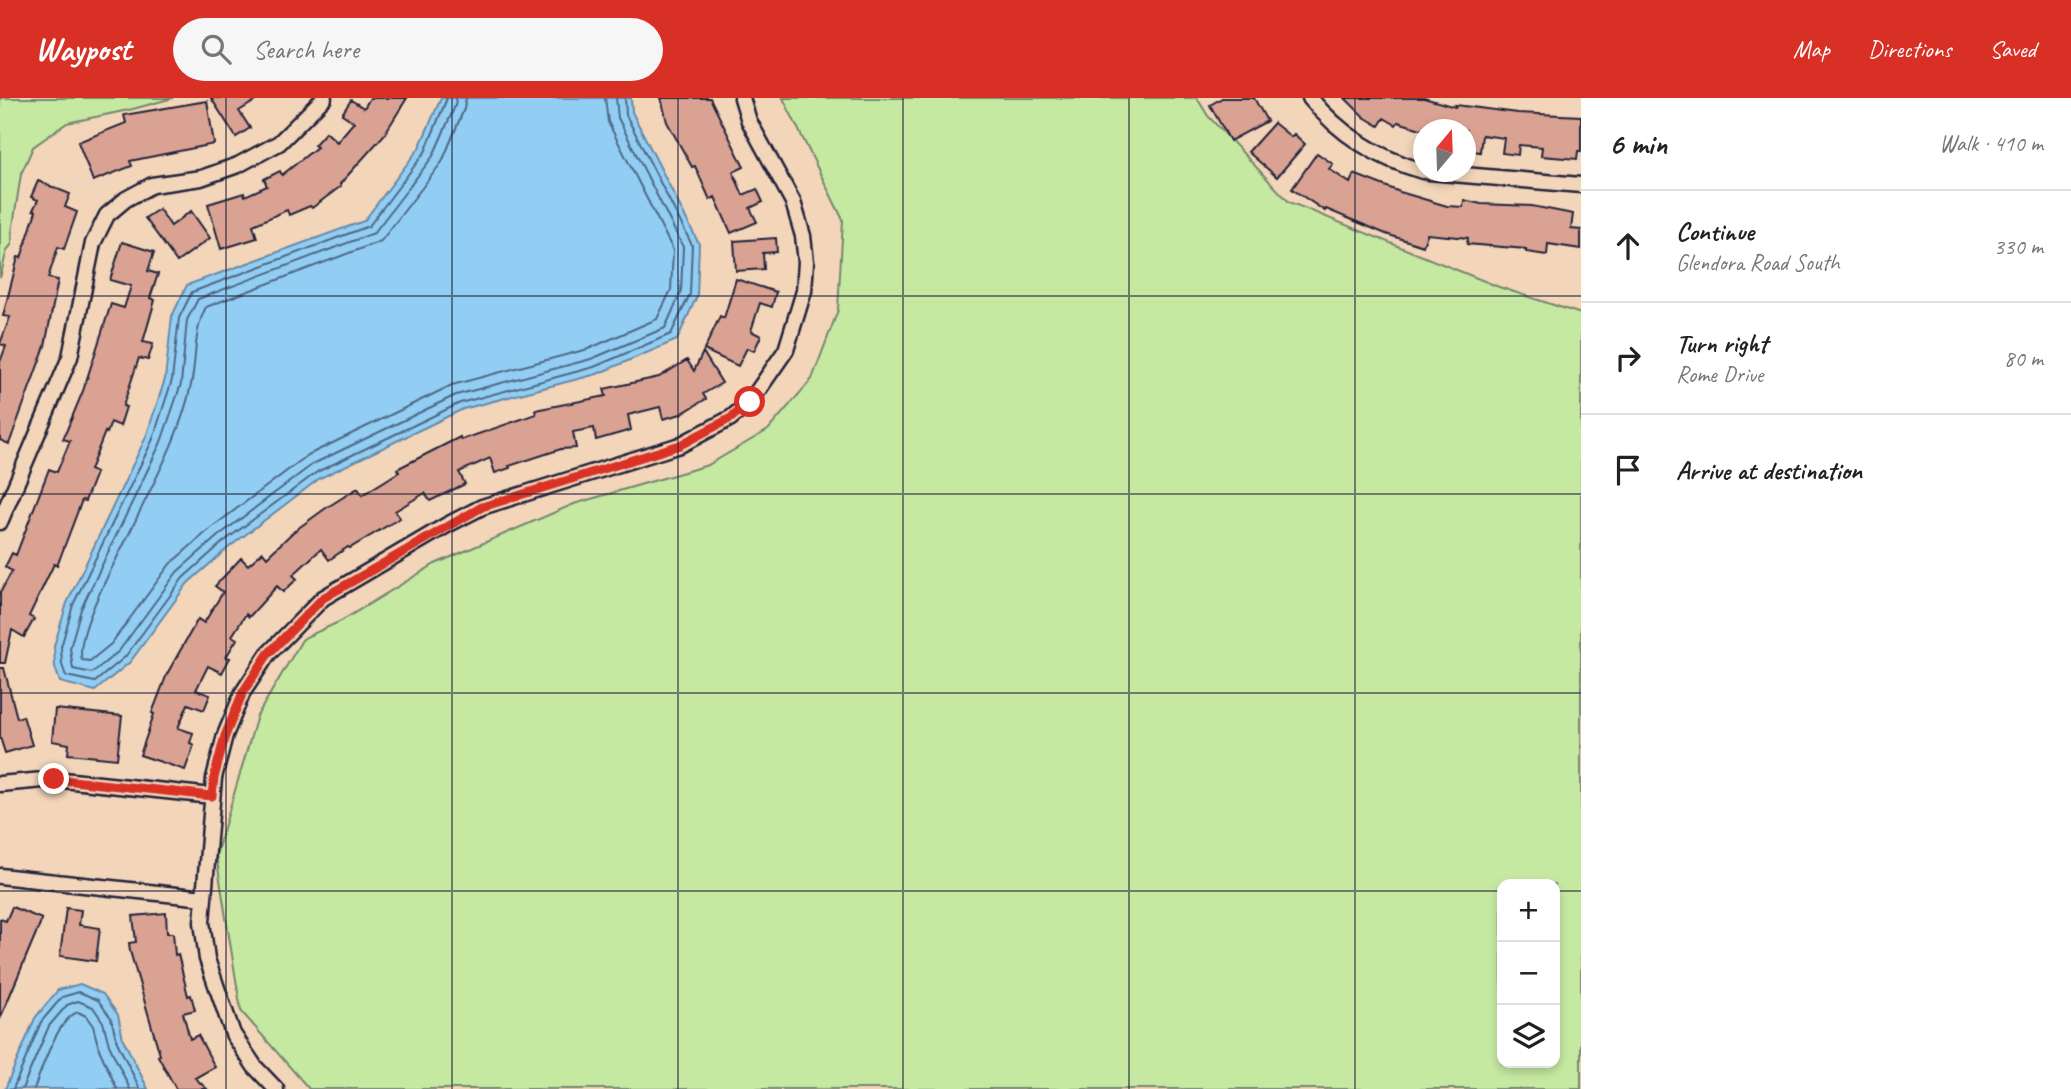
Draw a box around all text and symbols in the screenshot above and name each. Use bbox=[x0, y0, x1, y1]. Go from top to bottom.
search box bbox=[173, 18, 663, 81]
text: Waypost bbox=[35, 28, 131, 70]
icon: search bbox=[197, 30, 235, 68]
text: Search here bbox=[253, 33, 359, 66]
text: Map bbox=[1793, 34, 1830, 64]
text: Directions bbox=[1868, 34, 1951, 64]
text: Saved bbox=[1989, 34, 2036, 64]
north arrow bbox=[1413, 119, 1476, 182]
text: 6 min bbox=[1609, 125, 1667, 163]
text: Walk · 410 m bbox=[1939, 129, 2043, 158]
text: Continue bbox=[1676, 215, 1754, 248]
icon: ahead bbox=[1609, 227, 1647, 265]
text: 330 m bbox=[1994, 232, 2043, 261]
text: Glendora Road South bbox=[1676, 248, 1840, 277]
text: Turn right bbox=[1676, 327, 1767, 360]
icon: right bbox=[1609, 339, 1647, 377]
text: 80 m bbox=[2004, 344, 2043, 373]
text: Rome Drive bbox=[1676, 360, 1763, 389]
route start bbox=[734, 386, 765, 417]
icon: arrive bbox=[1609, 451, 1647, 489]
text: Arrive at destination bbox=[1676, 454, 1862, 487]
route end bbox=[38, 763, 69, 794]
map controls bbox=[1497, 879, 1560, 1068]
button: + bbox=[1497, 879, 1560, 942]
button: − bbox=[1497, 942, 1560, 1005]
button: layers bbox=[1497, 1005, 1560, 1068]

